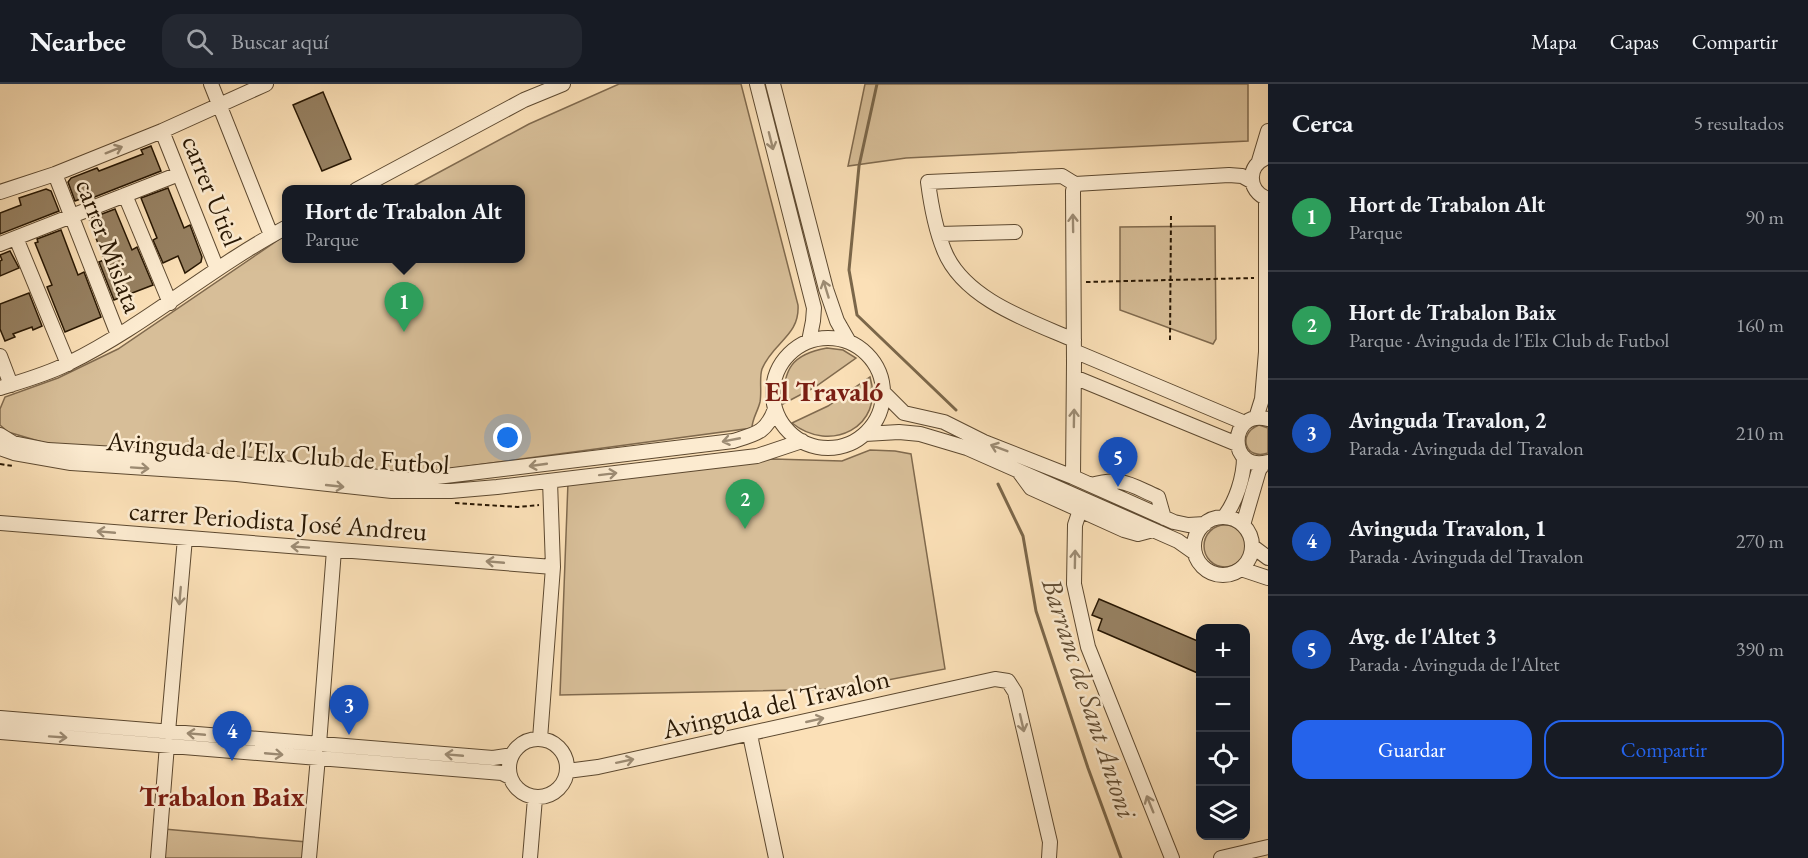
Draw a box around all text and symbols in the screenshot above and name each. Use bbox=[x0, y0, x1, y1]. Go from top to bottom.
search box bbox=[162, 14, 582, 68]
text: Nearbee bbox=[30, 23, 126, 59]
icon: search bbox=[183, 25, 216, 58]
text: Buscar aquí bbox=[231, 27, 329, 56]
text: Mapa bbox=[1531, 28, 1577, 55]
text: Capas bbox=[1610, 28, 1659, 55]
text: Compartir bbox=[1692, 28, 1778, 55]
text: Cerca bbox=[1292, 106, 1353, 140]
text: 5 resultados bbox=[1693, 110, 1784, 136]
street label: carrer Utiel bbox=[174, 130, 250, 251]
one-way arrow bbox=[766, 131, 778, 150]
one-way arrow bbox=[104, 144, 123, 155]
street label: carrer Mislata bbox=[68, 174, 151, 318]
popup bbox=[282, 185, 525, 263]
text: Hort de Trabalon Alt bbox=[1349, 190, 1545, 219]
text: Hort de Trabalon Alt bbox=[305, 197, 502, 226]
text: 1 bbox=[1306, 204, 1317, 230]
text: 90 m bbox=[1745, 204, 1784, 230]
one-way arrow bbox=[1067, 214, 1079, 234]
text: Parque bbox=[1349, 219, 1402, 245]
text: Parque bbox=[305, 226, 359, 252]
one-way arrow bbox=[820, 280, 831, 299]
pin: 1 bbox=[384, 282, 424, 332]
text: Hort de Trabalon Baix bbox=[1349, 298, 1556, 327]
text: 2 bbox=[1306, 312, 1317, 338]
text: 160 m bbox=[1736, 312, 1784, 338]
text: Parque · Avinguda de l'Elx Club de Futbol bbox=[1349, 327, 1669, 353]
district label: El Travaló bbox=[765, 373, 883, 409]
text: Avinguda Travalon, 2 bbox=[1349, 406, 1547, 435]
one-way arrow bbox=[1068, 409, 1079, 429]
text: 3 bbox=[1306, 420, 1317, 446]
text: 210 m bbox=[1736, 420, 1784, 446]
street label: Avinguda de l'Elx Club de Futbol bbox=[104, 423, 451, 482]
your location bbox=[493, 423, 522, 452]
one-way arrow bbox=[722, 435, 742, 446]
text: Parada · Avinguda del Travalon bbox=[1349, 435, 1584, 461]
pin: 5 bbox=[1098, 438, 1138, 487]
one-way arrow bbox=[990, 441, 1009, 452]
one-way arrow bbox=[529, 460, 548, 471]
one-way arrow bbox=[130, 463, 150, 474]
one-way arrow bbox=[597, 468, 617, 479]
pin: 2 bbox=[726, 480, 764, 529]
one-way arrow bbox=[324, 481, 344, 492]
street label: carrer Periodista José Andreu bbox=[128, 493, 428, 548]
text: Avinguda Travalon, 1 bbox=[1349, 514, 1547, 543]
one-way arrow bbox=[96, 526, 116, 537]
text: 4 bbox=[1306, 528, 1317, 554]
text: 270 m bbox=[1736, 528, 1784, 554]
one-way arrow bbox=[291, 541, 311, 552]
text: Parada · Avinguda del Travalon bbox=[1349, 543, 1584, 569]
one-way arrow bbox=[1069, 549, 1081, 569]
one-way arrow bbox=[485, 556, 505, 567]
water label: Barranc de Sant Antoni bbox=[1034, 572, 1146, 824]
one-way arrow bbox=[174, 586, 185, 606]
text: Avg. de l'Altet 3 bbox=[1349, 622, 1497, 651]
map controls bbox=[1196, 624, 1250, 840]
button: + bbox=[1196, 624, 1250, 678]
text: 5 bbox=[1306, 636, 1317, 662]
text: 390 m bbox=[1736, 636, 1784, 662]
text: Parada · Avinguda de l'Altet bbox=[1349, 651, 1560, 677]
street label: Avinguda del Travalon bbox=[658, 660, 893, 747]
button: − bbox=[1196, 678, 1250, 732]
pin: 3 bbox=[330, 686, 368, 735]
pin: 4 bbox=[212, 712, 252, 761]
one-way arrow bbox=[1017, 713, 1029, 732]
one-way arrow bbox=[805, 714, 824, 725]
button: Guardar bbox=[1292, 720, 1532, 779]
button: Compartir bbox=[1544, 720, 1784, 779]
one-way arrow bbox=[187, 728, 207, 739]
one-way arrow bbox=[48, 731, 68, 742]
button: locate bbox=[1196, 732, 1250, 786]
one-way arrow bbox=[263, 749, 283, 760]
one-way arrow bbox=[444, 749, 464, 760]
one-way arrow bbox=[615, 755, 634, 767]
district label: Trabalon Baix bbox=[139, 778, 305, 814]
button: layers bbox=[1196, 786, 1250, 840]
one-way arrow bbox=[1144, 795, 1155, 813]

